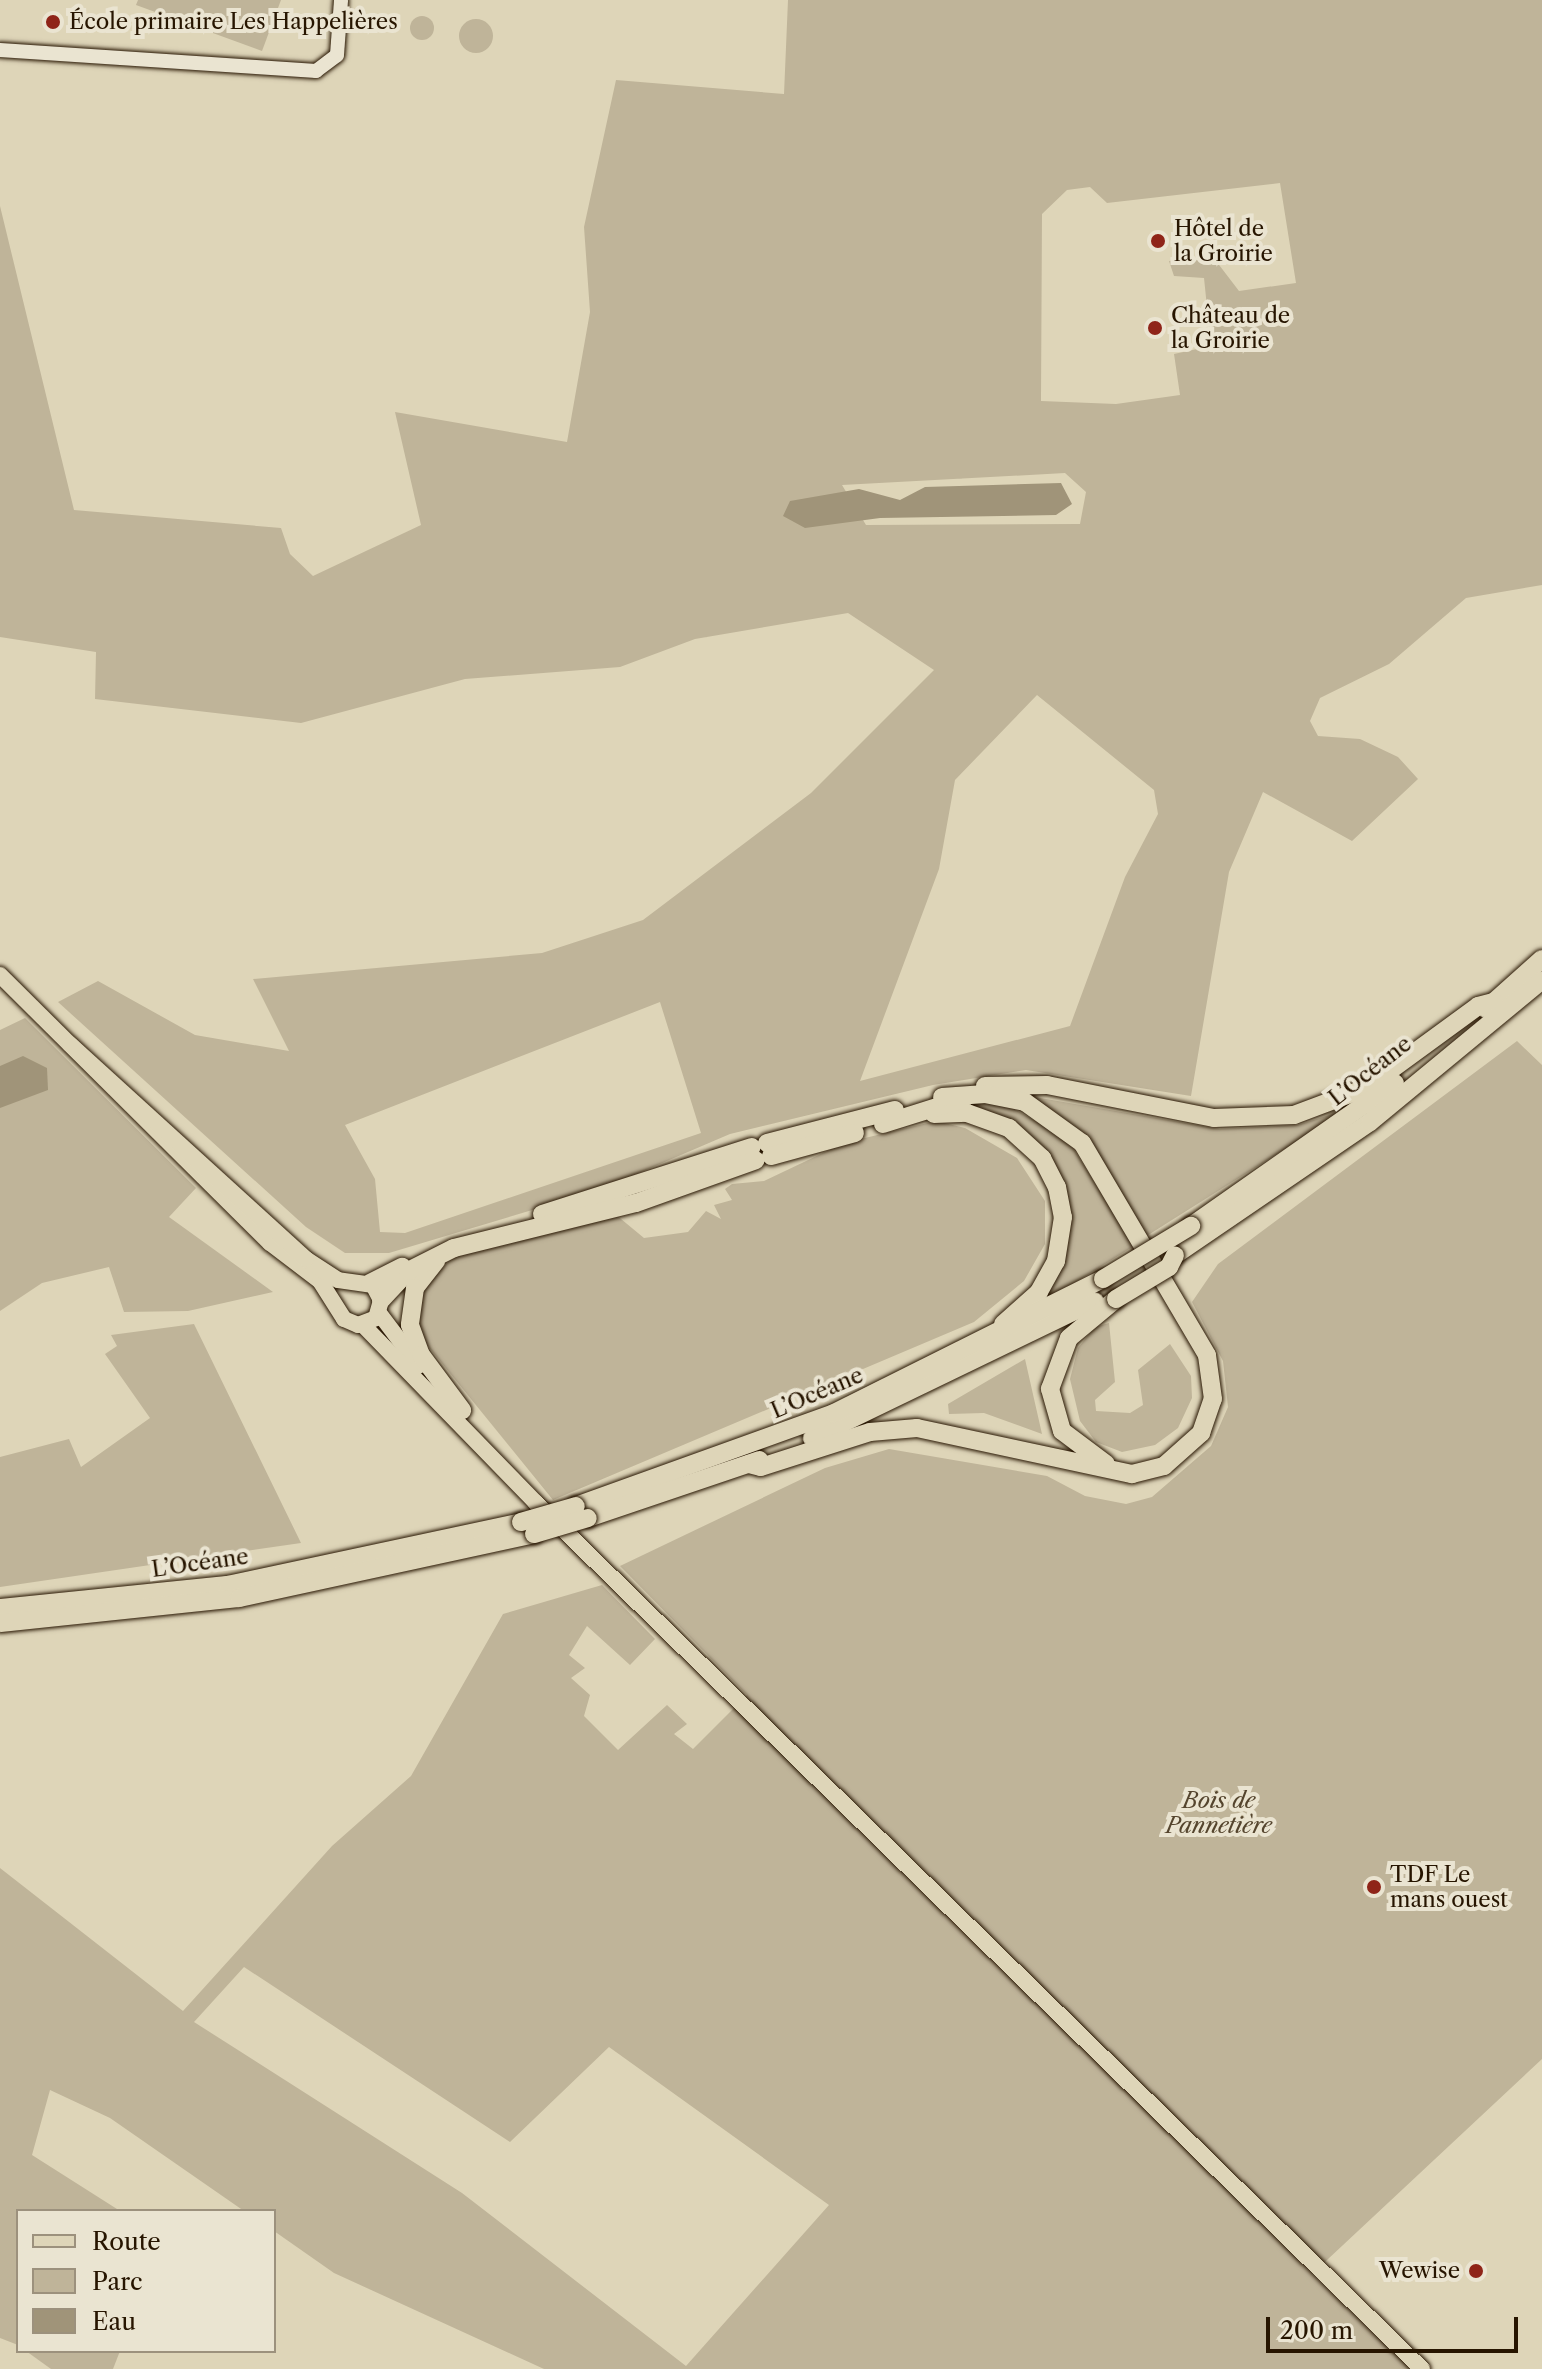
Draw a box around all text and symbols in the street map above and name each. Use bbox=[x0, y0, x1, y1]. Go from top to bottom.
place label: École primaire Les Happelières bbox=[69, 9, 398, 35]
marker: École primaire Les Happelières bbox=[44, 13, 62, 31]
place label: Hôtel de la Groirie bbox=[1174, 215, 1273, 266]
marker: Hôtel de la Groirie bbox=[1149, 232, 1167, 250]
place label: Château de la Groirie bbox=[1171, 302, 1290, 354]
marker: Château de la Groirie bbox=[1146, 319, 1164, 337]
street label: L’Océane bbox=[1323, 1031, 1417, 1111]
street label: L’Océane bbox=[767, 1362, 867, 1424]
street label: L’Océane bbox=[150, 1543, 250, 1583]
park label: Bois de Pannetière bbox=[1166, 1787, 1272, 1838]
place label: TDF Le mans ouest bbox=[1390, 1861, 1508, 1912]
marker: TDF Le mans ouest bbox=[1365, 1878, 1383, 1896]
legend bbox=[16, 2209, 276, 2353]
text: Route bbox=[92, 2227, 161, 2256]
place label: Wewise bbox=[1379, 2258, 1460, 2284]
marker: Wewise bbox=[1467, 2262, 1485, 2280]
text: Parc bbox=[92, 2267, 143, 2296]
scale bar bbox=[1270, 2301, 1522, 2351]
text: Eau bbox=[92, 2307, 136, 2336]
text: 200 m bbox=[1280, 2316, 1353, 2345]

